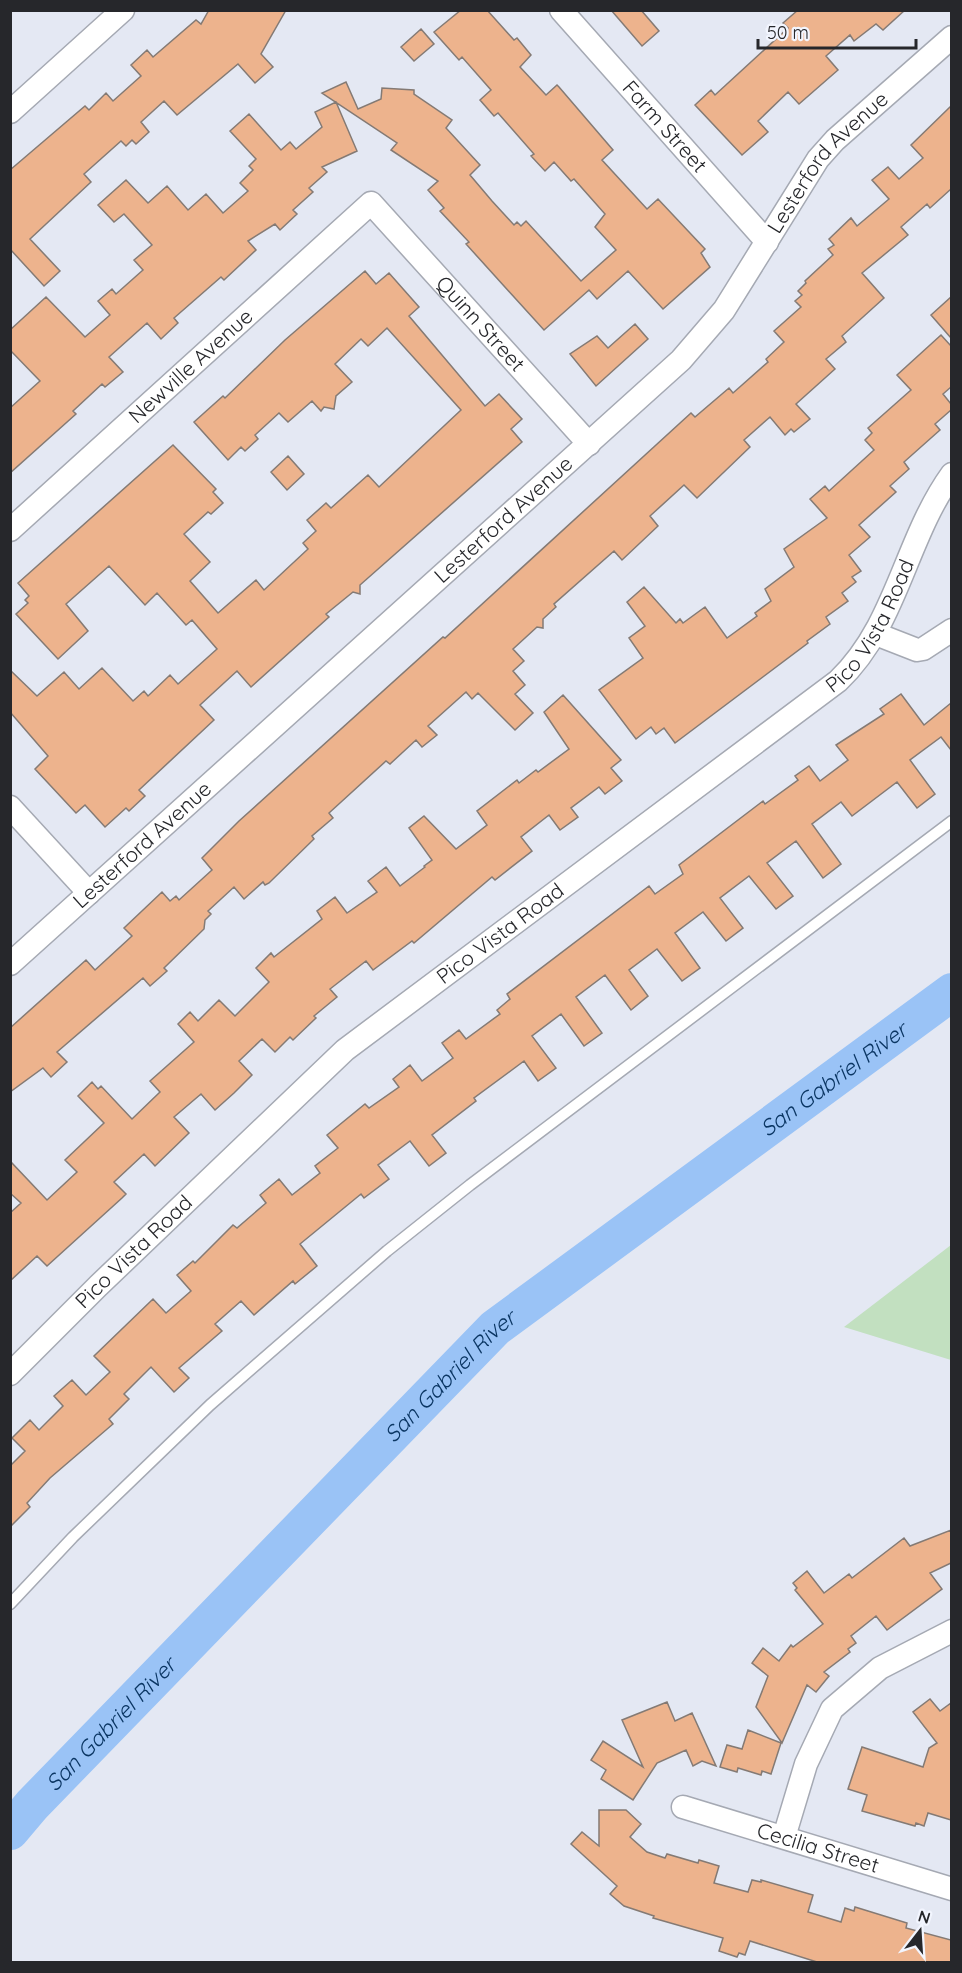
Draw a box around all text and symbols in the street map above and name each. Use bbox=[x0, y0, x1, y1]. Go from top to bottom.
scale bar bbox=[758, 12, 916, 50]
text: 50 m bbox=[767, 21, 809, 44]
street label: Farm Street bbox=[618, 74, 713, 177]
street label: Lesterford Avenue bbox=[761, 86, 893, 238]
street label: Quinn Street bbox=[431, 270, 531, 376]
street label: Newville Avenue bbox=[123, 303, 258, 428]
street label: Lesterford Avenue bbox=[428, 450, 577, 588]
street label: Pico Vista Road bbox=[820, 555, 919, 698]
street label: Lesterford Avenue bbox=[67, 775, 216, 913]
street label: Pico Vista Road bbox=[431, 877, 568, 989]
water label: San Gabriel River bbox=[755, 1014, 915, 1142]
street label: Pico Vista Road bbox=[69, 1189, 197, 1313]
water label: San Gabriel River bbox=[378, 1302, 523, 1448]
water label: San Gabriel River bbox=[40, 1649, 184, 1797]
street label: Cecilia Street bbox=[754, 1816, 882, 1878]
north arrow bbox=[890, 1901, 950, 1961]
text: N bbox=[916, 1905, 933, 1928]

